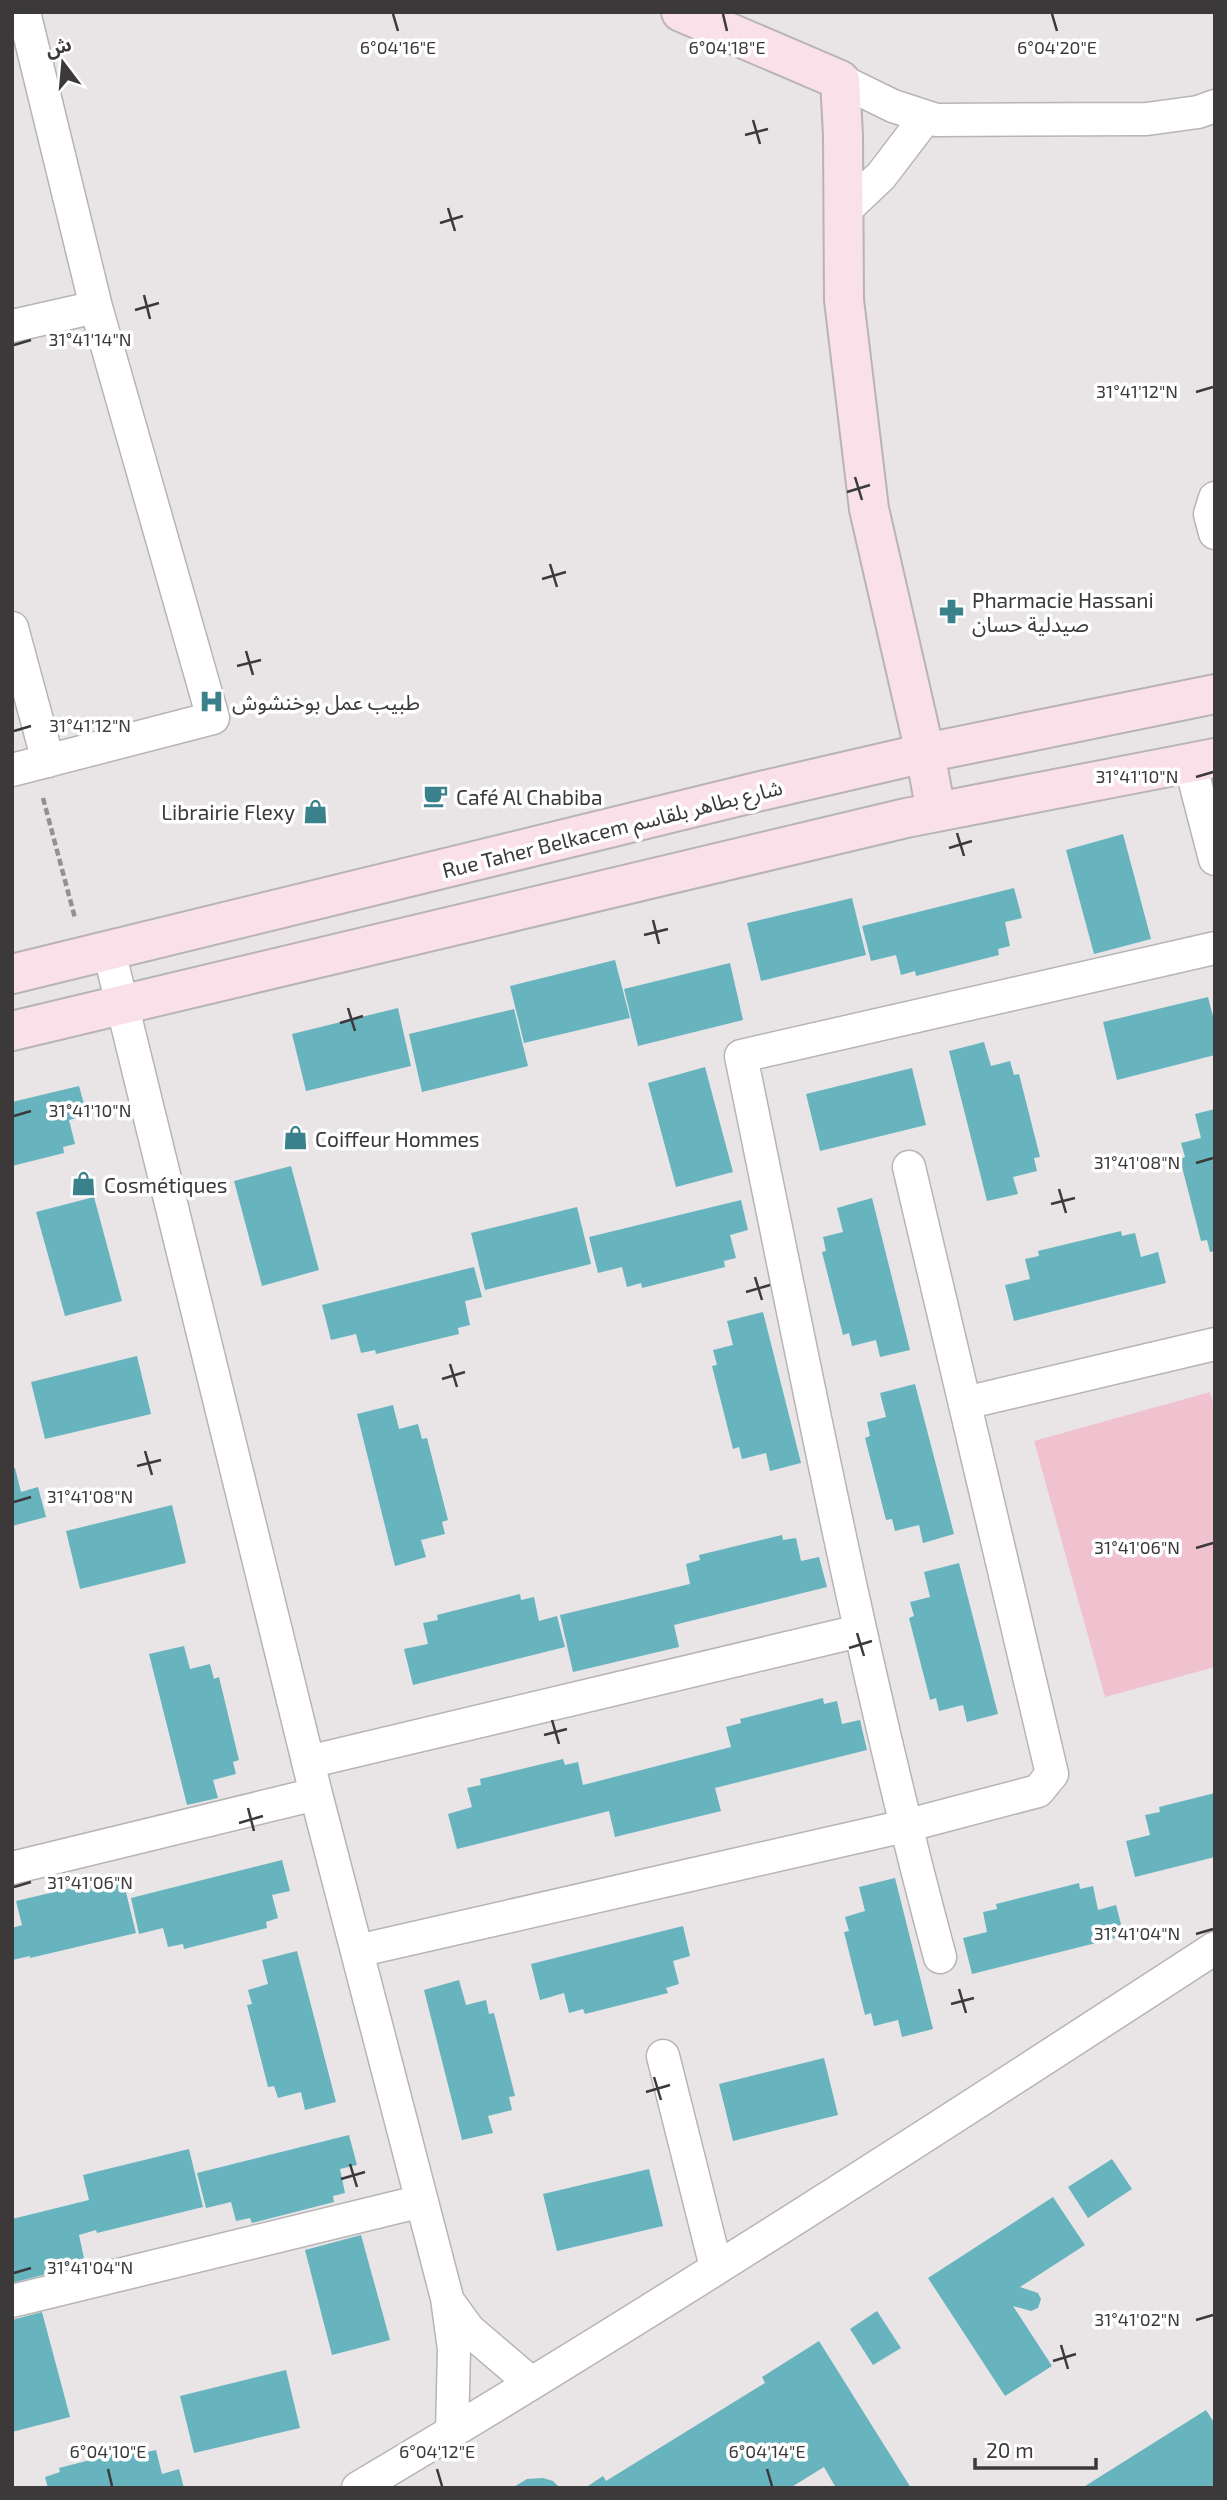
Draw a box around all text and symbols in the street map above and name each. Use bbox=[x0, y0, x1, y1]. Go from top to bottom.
north arrow bbox=[28, 28, 98, 98]
text: ش bbox=[42, 32, 74, 61]
text: 6°04'16"E bbox=[360, 36, 436, 58]
text: 6°04'18"E bbox=[689, 36, 765, 58]
text: 6°04'20"E bbox=[1017, 36, 1097, 58]
text: 31°41'14"N bbox=[49, 328, 131, 350]
text: 31°41'12"N bbox=[1096, 380, 1178, 402]
place label: Pharmacie Hassani صيدلية حسان bbox=[972, 587, 1154, 637]
pharmacy icon: Pharmacie Hassani صيدلية حسان bbox=[938, 597, 966, 625]
hospital icon: طبيب عمل بوخنشوش bbox=[198, 687, 226, 715]
place label: طبيب عمل بوخنشوش bbox=[232, 689, 420, 715]
text: 31°41'12"N bbox=[49, 714, 131, 736]
text: 31°41'10"N bbox=[1096, 765, 1178, 787]
street label: Rue Taher Belkacem شارع بطاهر بلقاسم bbox=[439, 774, 786, 886]
cafe icon: Café Al Chabiba bbox=[422, 782, 450, 810]
place label: Café Al Chabiba bbox=[456, 784, 603, 809]
shop icon: Librairie Flexy bbox=[301, 797, 329, 825]
place label: Librairie Flexy bbox=[161, 799, 295, 824]
text: 31°41'10"N bbox=[49, 1099, 131, 1121]
shop icon: Coiffeur Hommes bbox=[281, 1124, 309, 1152]
place label: Coiffeur Hommes bbox=[315, 1126, 479, 1151]
text: 31°41'08"N bbox=[1094, 1151, 1180, 1173]
shop icon: Cosmétiques bbox=[70, 1170, 98, 1198]
place label: Cosmétiques bbox=[104, 1172, 227, 1197]
text: 31°41'08"N bbox=[47, 1485, 133, 1507]
text: 31°41'06"N bbox=[1094, 1536, 1180, 1558]
text: 31°41'06"N bbox=[47, 1871, 133, 1893]
text: 31°41'04"N bbox=[1094, 1922, 1180, 1944]
text: 31°41'04"N bbox=[47, 2256, 133, 2278]
text: 31°41'02"N bbox=[1094, 2308, 1180, 2330]
scale bar bbox=[975, 2426, 1096, 2470]
text: 20 m bbox=[986, 2437, 1034, 2462]
text: 6°04'10"E bbox=[70, 2440, 146, 2462]
text: 6°04'12"E bbox=[399, 2440, 475, 2462]
text: 6°04'14"E bbox=[728, 2440, 806, 2462]

